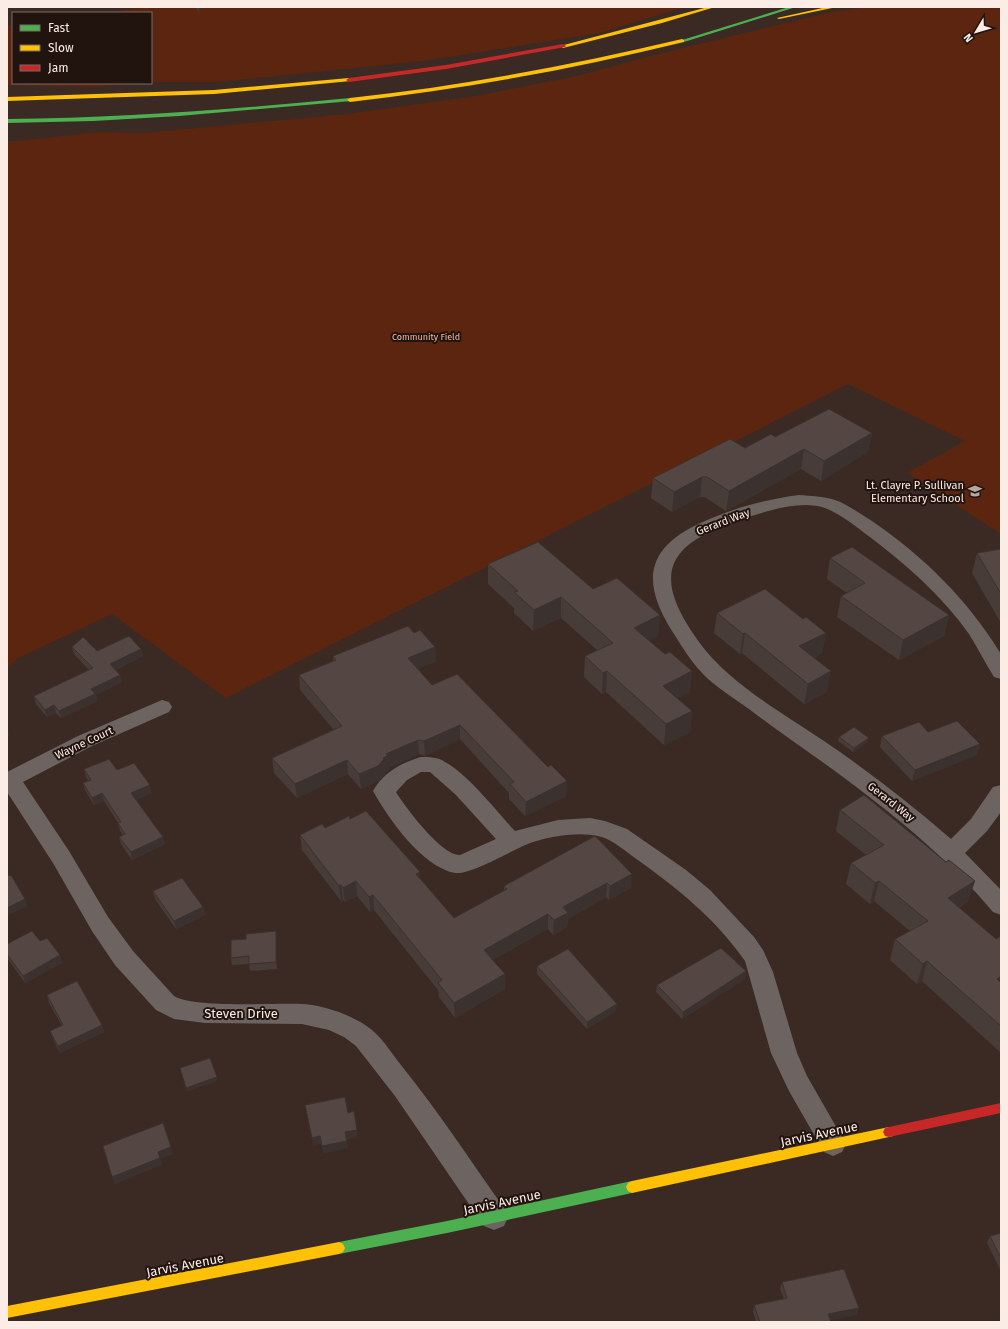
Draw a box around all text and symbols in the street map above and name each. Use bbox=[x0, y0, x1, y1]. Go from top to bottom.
legend bbox=[12, 12, 152, 84]
north arrow bbox=[956, 12, 996, 52]
text: Fast bbox=[48, 21, 70, 35]
text: N bbox=[961, 31, 976, 45]
text: Slow bbox=[48, 41, 74, 55]
text: Jam bbox=[48, 61, 68, 75]
park label: Community Field bbox=[392, 332, 460, 342]
place label: Lt. Clayre P. Sullivan Elementary School bbox=[866, 479, 964, 505]
school or university icon: Lt. Clayre P. Sullivan Elementary School bbox=[967, 483, 983, 499]
street label: Gerard Way bbox=[694, 506, 752, 538]
street label: Wayne Court bbox=[53, 724, 115, 762]
street label: Gerard Way bbox=[865, 780, 918, 825]
street label: Steven Drive bbox=[204, 1006, 278, 1021]
street label: Jarvis Avenue bbox=[779, 1118, 859, 1150]
street label: Jarvis Avenue bbox=[462, 1186, 542, 1218]
street label: Jarvis Avenue bbox=[145, 1250, 225, 1280]

